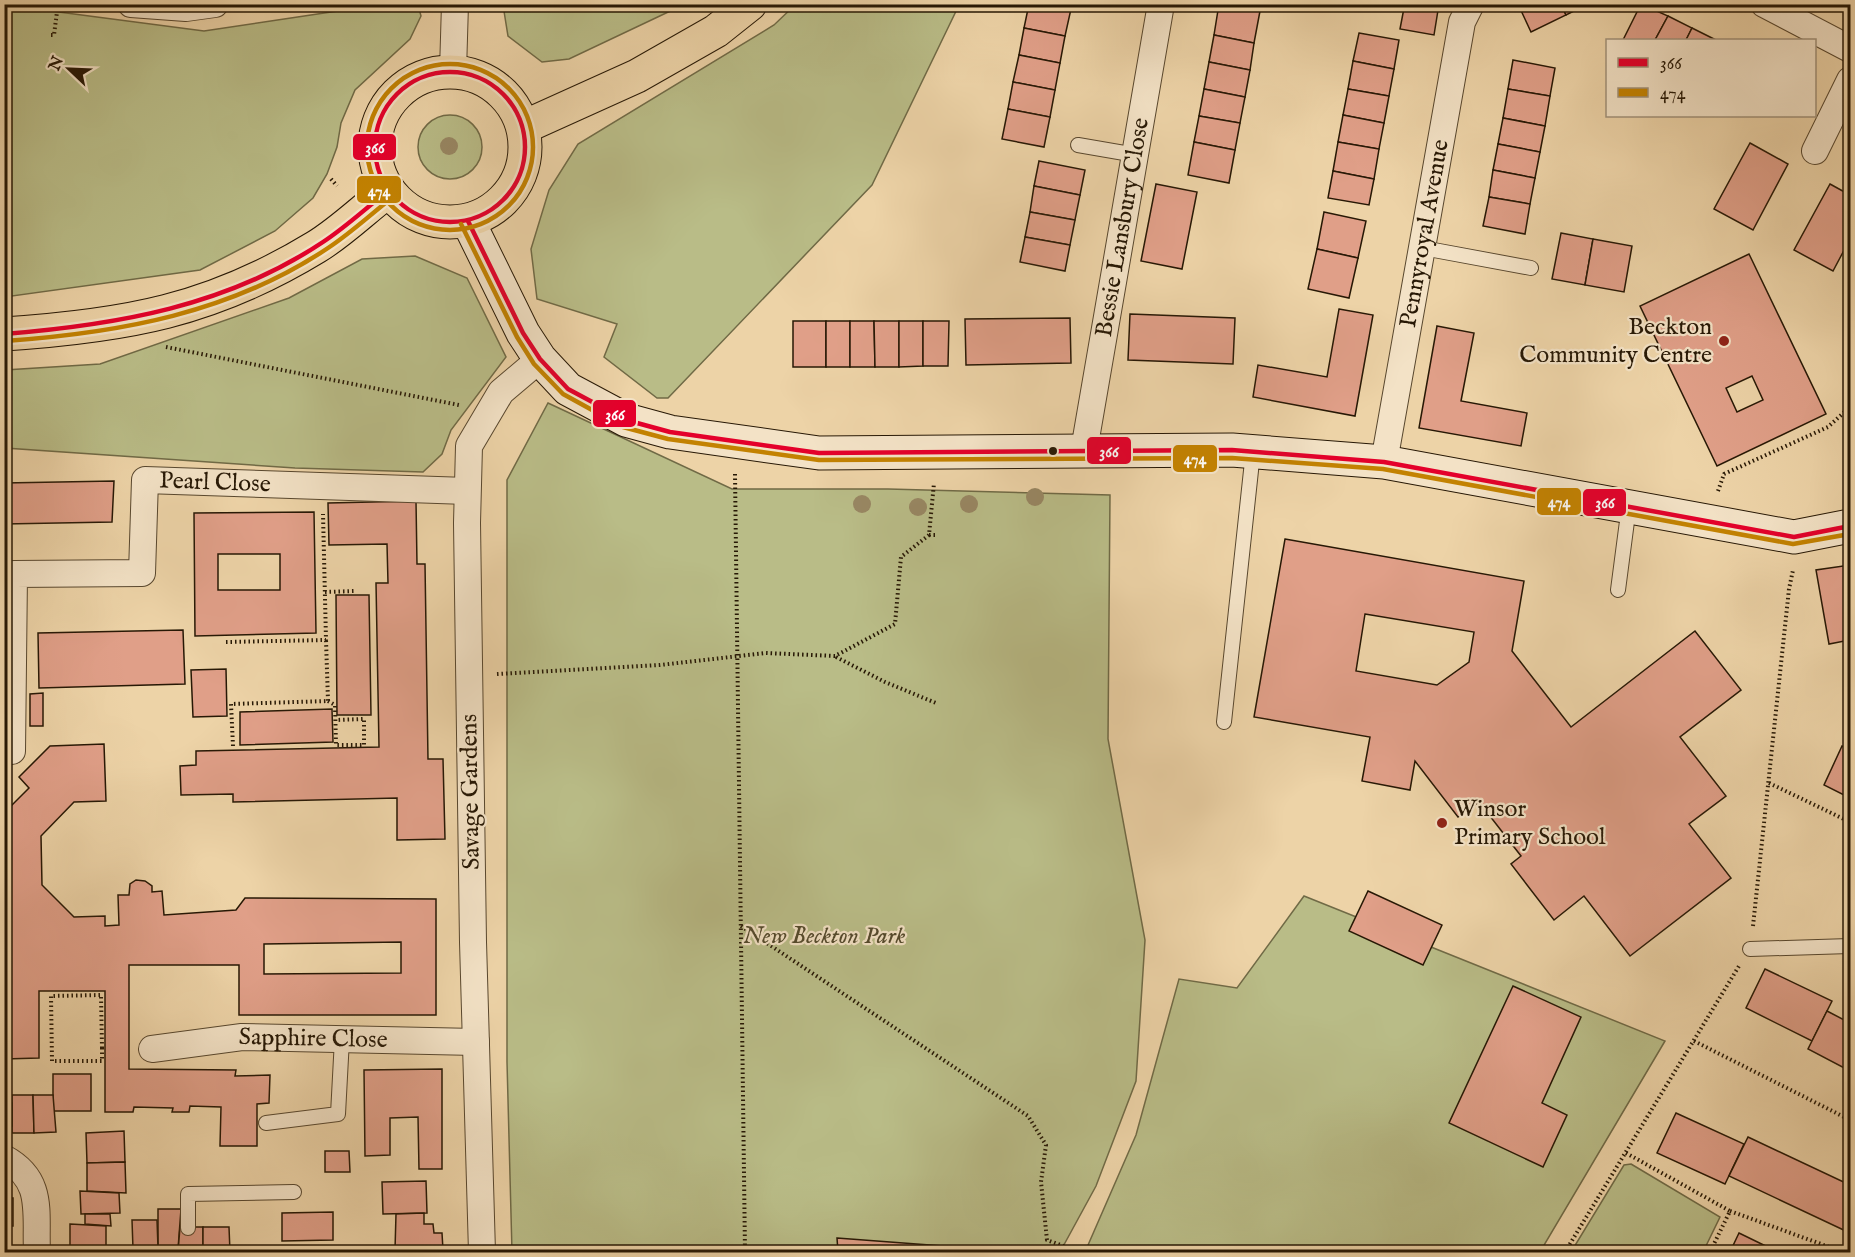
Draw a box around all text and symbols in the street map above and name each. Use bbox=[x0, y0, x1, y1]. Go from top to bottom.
north arrow bbox=[39, 39, 99, 99]
legend bbox=[1606, 39, 1816, 117]
text: N bbox=[45, 53, 69, 75]
text: 366 bbox=[1660, 53, 1682, 76]
text: 474 bbox=[1660, 83, 1686, 106]
street label: Bessie Lansbury Close bbox=[1088, 115, 1157, 339]
line badge: 366 bbox=[352, 133, 397, 161]
street label: Pennyroyal Avenue bbox=[1393, 137, 1456, 330]
text: 366 bbox=[365, 139, 386, 159]
line badge: 474 bbox=[356, 175, 402, 204]
text: 474 bbox=[368, 182, 391, 202]
place label: Beckton Community Centre bbox=[1519, 312, 1712, 371]
marker: Beckton Community Centre bbox=[1717, 334, 1731, 348]
line badge: 366 bbox=[592, 399, 637, 428]
text: 366 bbox=[605, 406, 626, 426]
line badge: 366 bbox=[1086, 436, 1132, 465]
text: 366 bbox=[1099, 443, 1120, 463]
line badge: 474 bbox=[1172, 444, 1218, 473]
unlabelled marker bbox=[1047, 445, 1059, 457]
text: 474 bbox=[1184, 450, 1207, 470]
street label: Pearl Close bbox=[159, 465, 271, 500]
line badge: 474 bbox=[1536, 487, 1582, 516]
line badge: 366 bbox=[1582, 488, 1627, 517]
text: 474 bbox=[1548, 493, 1571, 513]
text: 366 bbox=[1595, 494, 1616, 514]
street label: Savage Gardens bbox=[454, 714, 488, 870]
place label: Winsor Primary School bbox=[1454, 794, 1606, 853]
marker: Winsor Primary School bbox=[1435, 816, 1449, 830]
park label: New Beckton Park bbox=[743, 921, 906, 952]
street label: Sapphire Close bbox=[238, 1021, 388, 1056]

